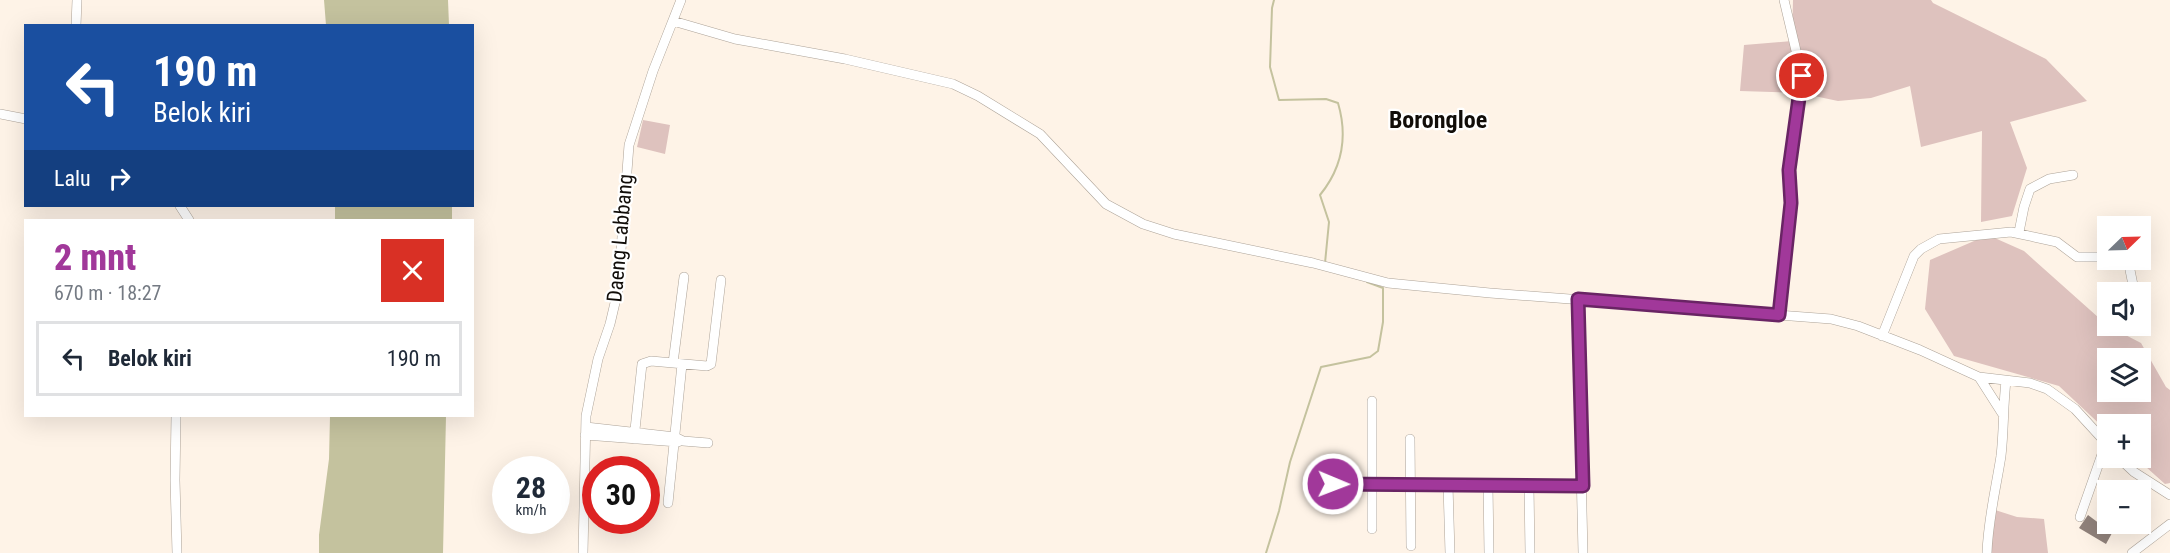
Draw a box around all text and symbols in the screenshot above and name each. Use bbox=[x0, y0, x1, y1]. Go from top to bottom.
text: 190 m bbox=[153, 47, 258, 96]
icon: left bbox=[54, 48, 132, 126]
pin bbox=[1776, 50, 1827, 101]
icon: arrive bbox=[1785, 59, 1818, 92]
text: Belok kiri bbox=[153, 97, 251, 129]
district label: Borongloe bbox=[1389, 106, 1487, 134]
icon: right bbox=[103, 162, 136, 195]
text: Lalu bbox=[54, 166, 91, 191]
street label: Daeng Labbang bbox=[602, 173, 638, 303]
north arrow bbox=[2097, 216, 2151, 270]
map controls bbox=[2097, 216, 2151, 534]
text: 2 mnt bbox=[54, 237, 136, 279]
button: close bbox=[381, 239, 444, 302]
text: 670 m · 18:27 bbox=[54, 281, 161, 305]
button: sound bbox=[2097, 282, 2151, 336]
icon: left bbox=[57, 342, 90, 375]
text: Belok kiri bbox=[108, 346, 192, 371]
text: 190 m bbox=[387, 346, 441, 371]
button: layers bbox=[2097, 348, 2151, 402]
button: + bbox=[2097, 414, 2151, 468]
position arrow bbox=[1301, 452, 1365, 516]
speed limit sign: 30 bbox=[582, 456, 660, 534]
text: 28 bbox=[516, 470, 546, 505]
button: − bbox=[2097, 480, 2151, 534]
text: km/h bbox=[516, 501, 546, 519]

